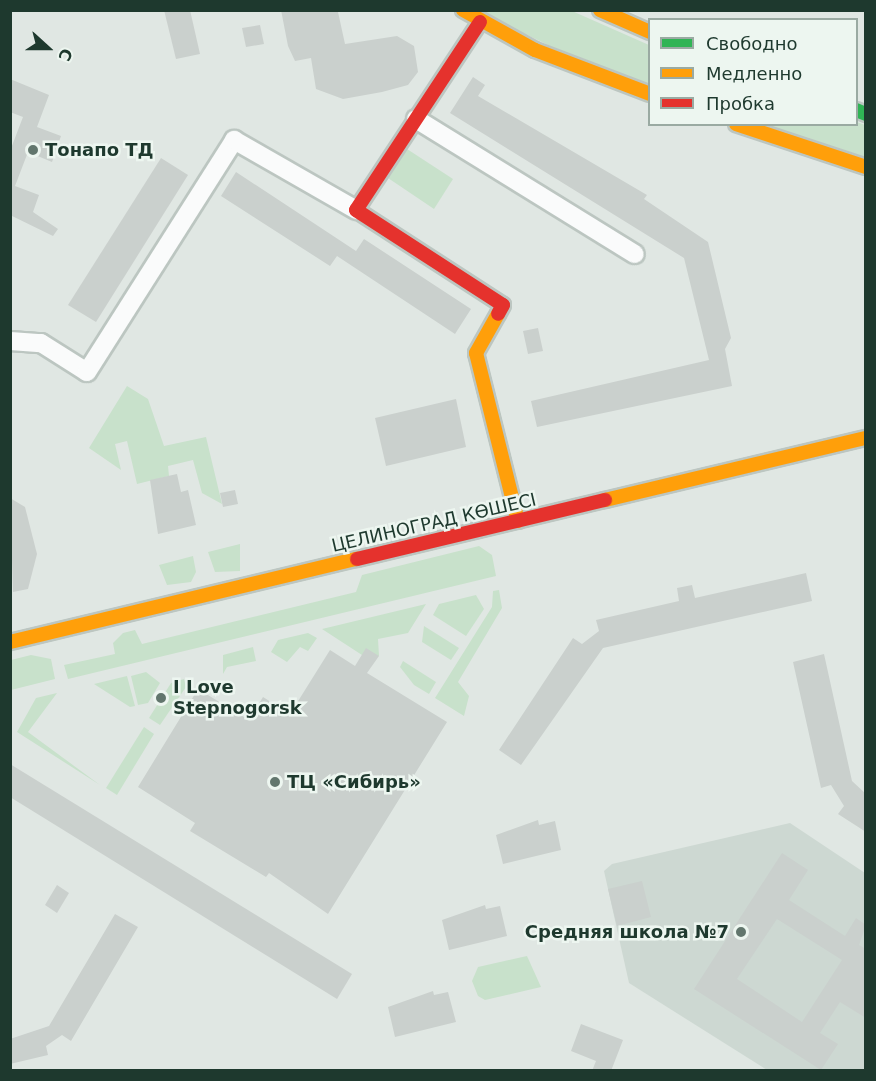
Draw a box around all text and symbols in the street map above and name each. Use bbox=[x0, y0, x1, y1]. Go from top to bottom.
north arrow bbox=[18, 18, 78, 78]
legend bbox=[648, 18, 858, 126]
text: Свободно bbox=[706, 33, 798, 54]
text: С bbox=[54, 46, 76, 64]
text: Медленно bbox=[706, 63, 802, 84]
text: Пробка bbox=[706, 93, 775, 114]
place label: Тонапо ТД bbox=[45, 139, 154, 161]
marker: Тонапо ТД bbox=[26, 143, 40, 157]
street label: ЦЕЛИНОГРАД КӨШЕСІ bbox=[330, 489, 538, 557]
place label: I Love Stepnogorsk bbox=[173, 677, 302, 720]
marker: I Love Stepnogorsk bbox=[154, 691, 168, 705]
place label: ТЦ «Сибирь» bbox=[287, 771, 421, 793]
marker: ТЦ «Сибирь» bbox=[268, 775, 282, 789]
place label: Средняя школа №7 bbox=[525, 921, 729, 943]
marker: Средняя школа №7 bbox=[734, 925, 748, 939]

